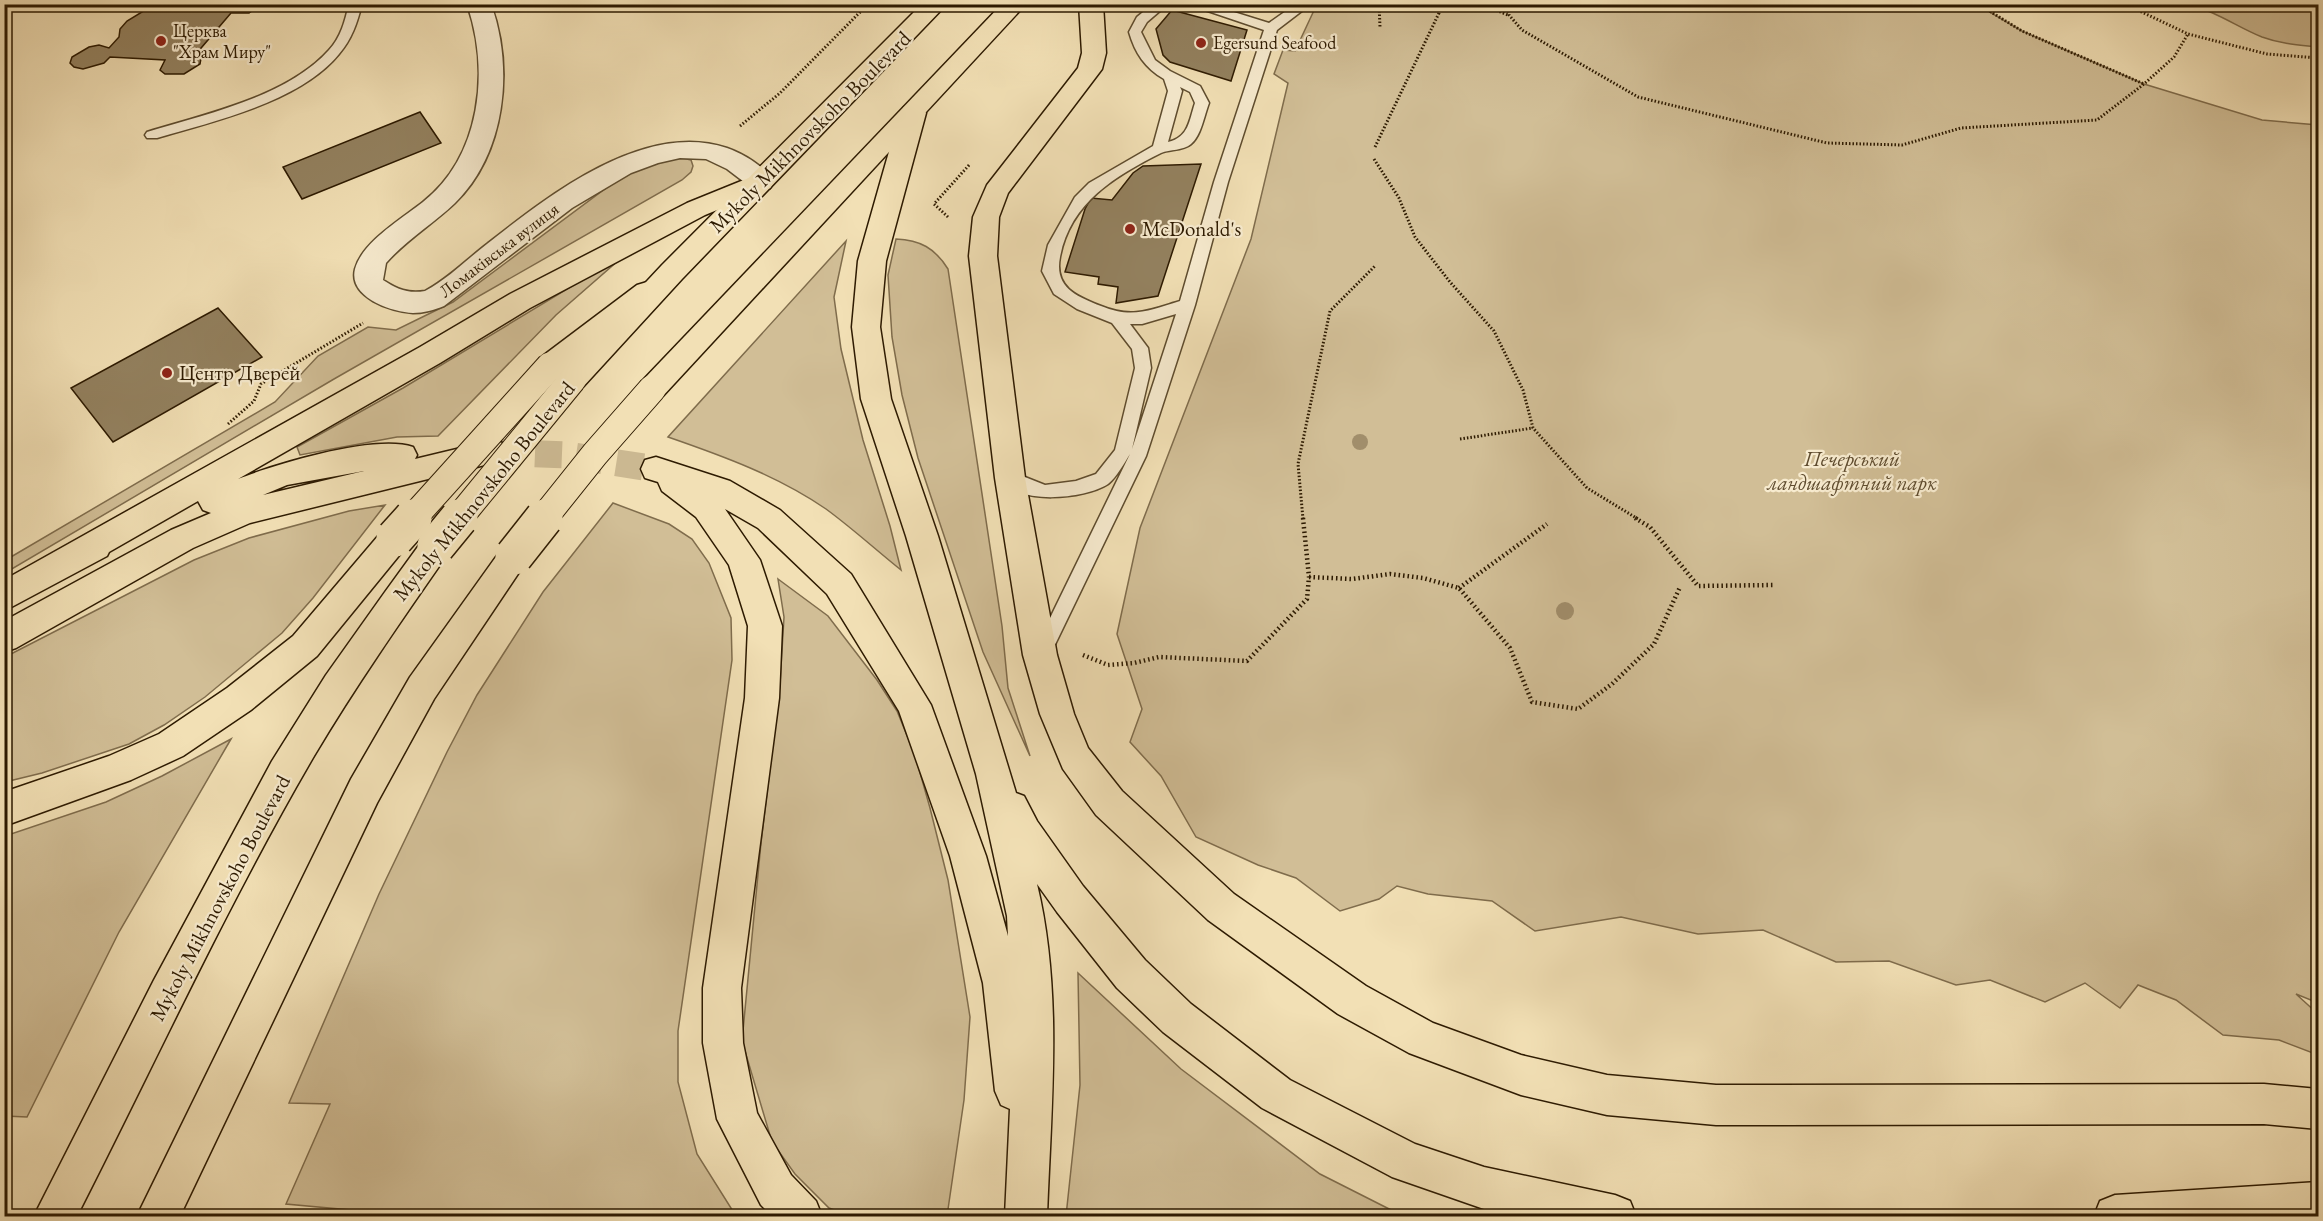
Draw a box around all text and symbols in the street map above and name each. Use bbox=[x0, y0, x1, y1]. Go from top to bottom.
place label: Церква "Храм Миру" bbox=[173, 19, 271, 63]
street label: Mykoly Mikhnovskoho Boulevard bbox=[703, 25, 917, 238]
place label: Egersund Seafood bbox=[1213, 31, 1337, 54]
marker: Церква "Храм Миру" bbox=[154, 34, 168, 48]
marker: Egersund Seafood bbox=[1194, 36, 1208, 50]
street label: Ломаківська вулиця bbox=[434, 197, 563, 302]
place label: McDonald's bbox=[1142, 215, 1242, 242]
marker: McDonald's bbox=[1123, 222, 1137, 236]
place label: Центр Дверей bbox=[179, 359, 300, 386]
marker: Центр Дверей bbox=[160, 366, 174, 380]
street label: Mykoly Mikhnovskoho Boulevard bbox=[387, 375, 581, 606]
park label: Печерський ландшафтний парк bbox=[1766, 445, 1938, 496]
street label: Mykoly Mikhnovskoho Boulevard bbox=[143, 770, 296, 1025]

